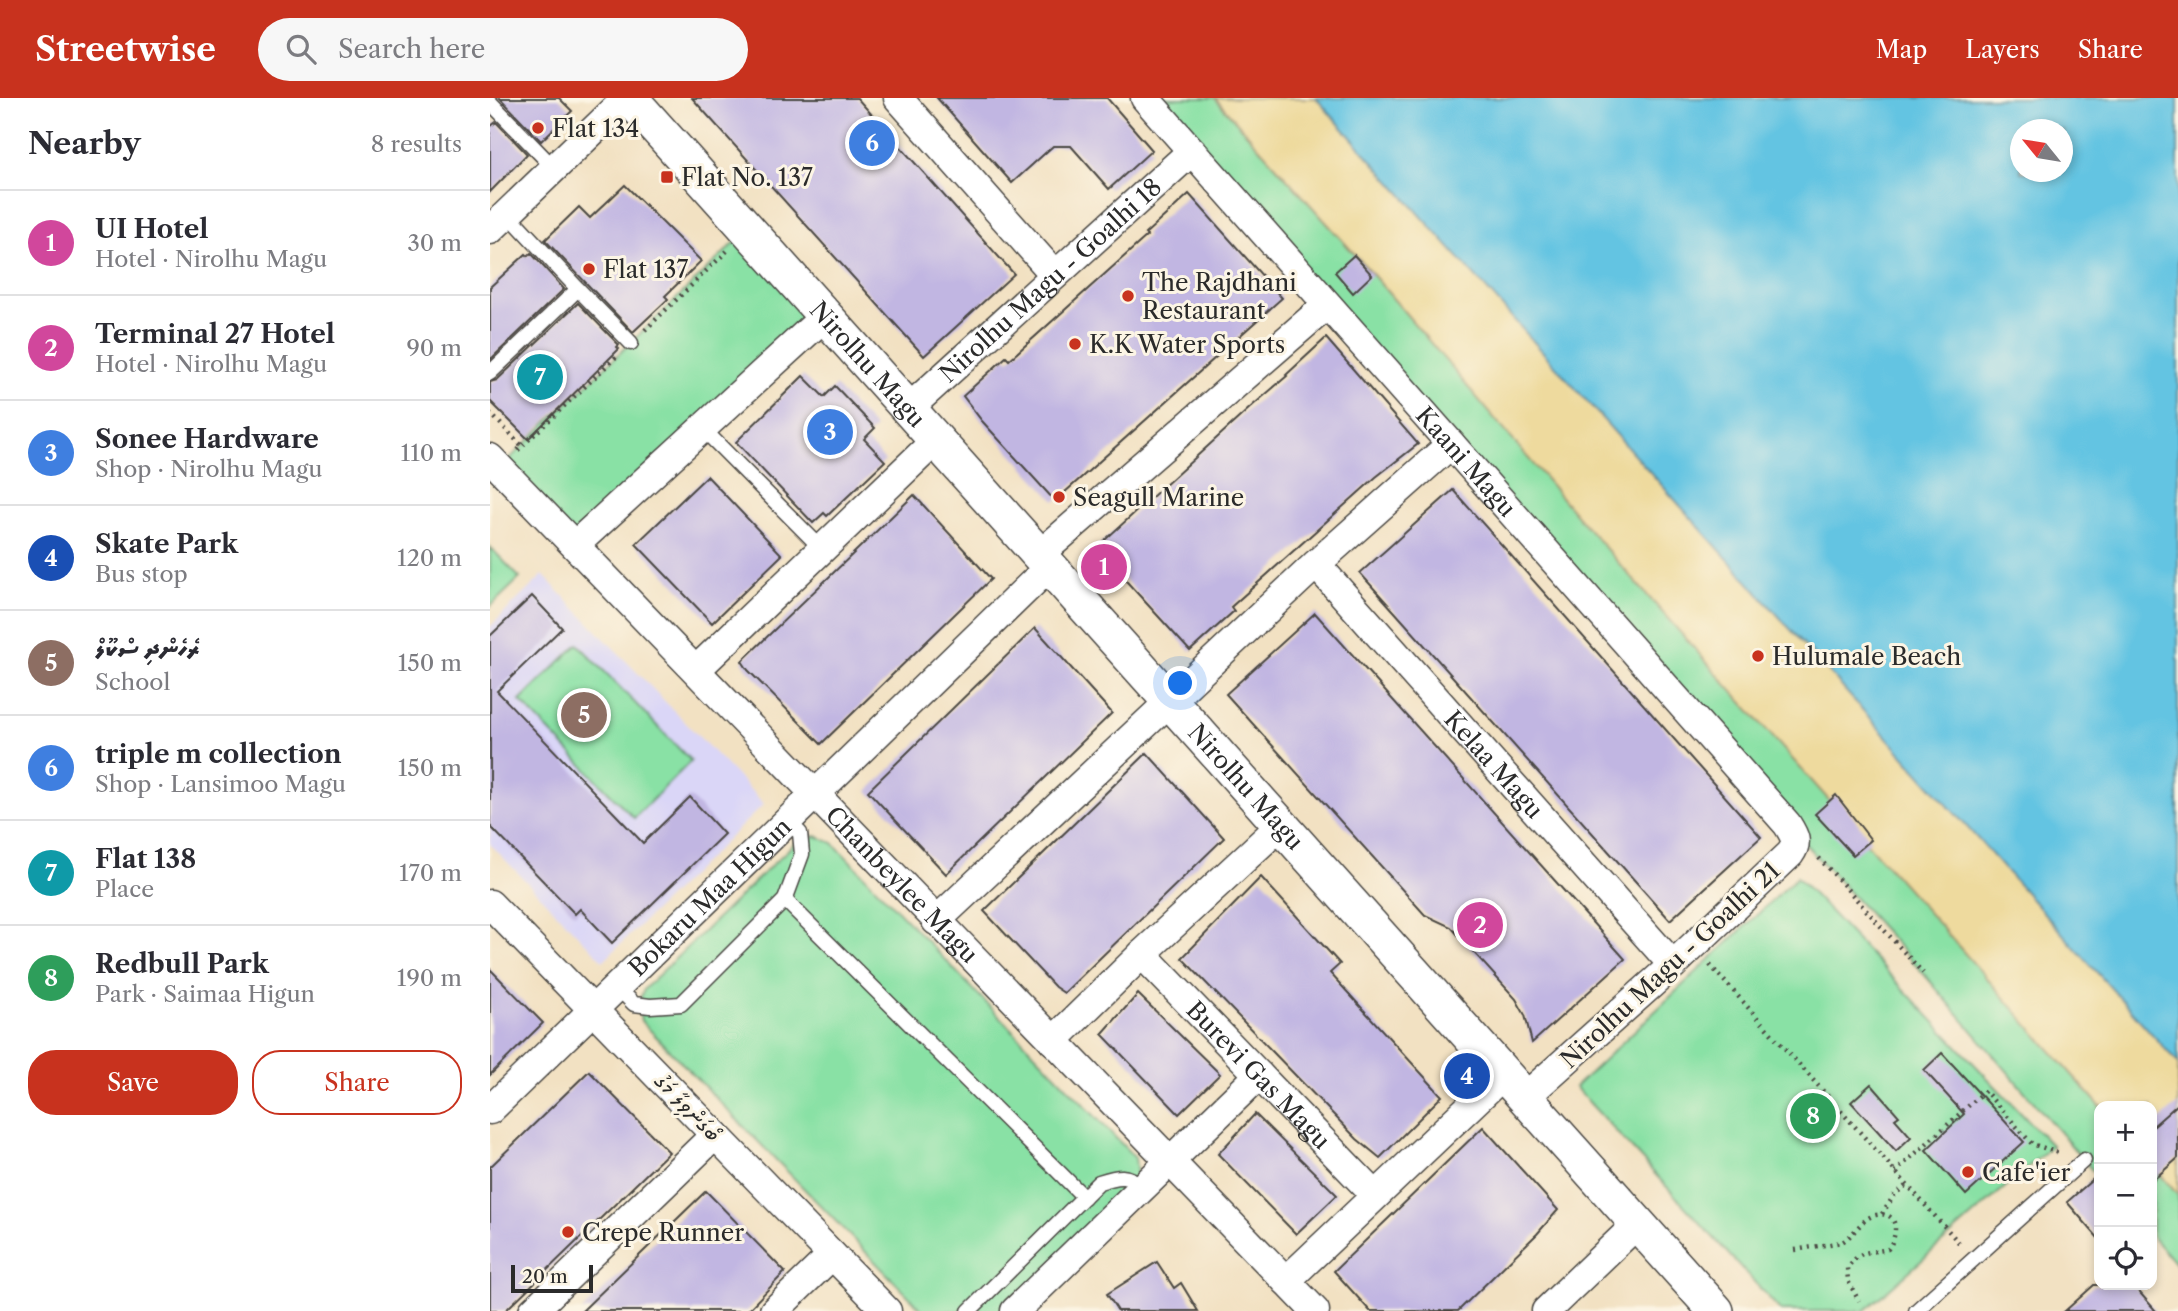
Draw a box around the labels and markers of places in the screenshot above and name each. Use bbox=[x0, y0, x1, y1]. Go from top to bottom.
place label: Flat 134 bbox=[552, 114, 639, 143]
pin: 6 bbox=[849, 117, 895, 169]
marker: Flat 134 bbox=[530, 120, 546, 136]
place label: Flat No. 137 bbox=[681, 163, 813, 192]
marker: Flat No. 137 bbox=[659, 169, 675, 185]
place label: Flat 137 bbox=[603, 255, 689, 284]
marker: Flat 137 bbox=[581, 261, 597, 277]
place label: The Rajdhani Restaurant bbox=[1142, 268, 1297, 325]
marker: The Rajdhani Restaurant bbox=[1120, 288, 1136, 304]
place label: K.K Water Sports bbox=[1089, 330, 1285, 359]
marker: K.K Water Sports bbox=[1067, 336, 1083, 352]
pin: 7 bbox=[517, 351, 563, 403]
pin: 3 bbox=[807, 406, 853, 458]
place label: Seagull Marine bbox=[1073, 483, 1244, 512]
marker: Seagull Marine bbox=[1051, 489, 1067, 505]
pin: 1 bbox=[1081, 541, 1127, 593]
place label: Hulumale Beach bbox=[1772, 642, 1961, 671]
marker: Hulumale Beach bbox=[1750, 648, 1766, 664]
pin: 5 bbox=[561, 689, 607, 741]
pin: 2 bbox=[1457, 899, 1503, 951]
pin: 4 bbox=[1444, 1050, 1490, 1102]
pin: 8 bbox=[1790, 1090, 1836, 1142]
place label: Cafe'ier bbox=[1982, 1158, 2071, 1187]
marker: Cafe'ier bbox=[1960, 1164, 1976, 1180]
place label: Crepe Runner bbox=[582, 1218, 744, 1247]
marker: Crepe Runner bbox=[560, 1224, 576, 1240]

